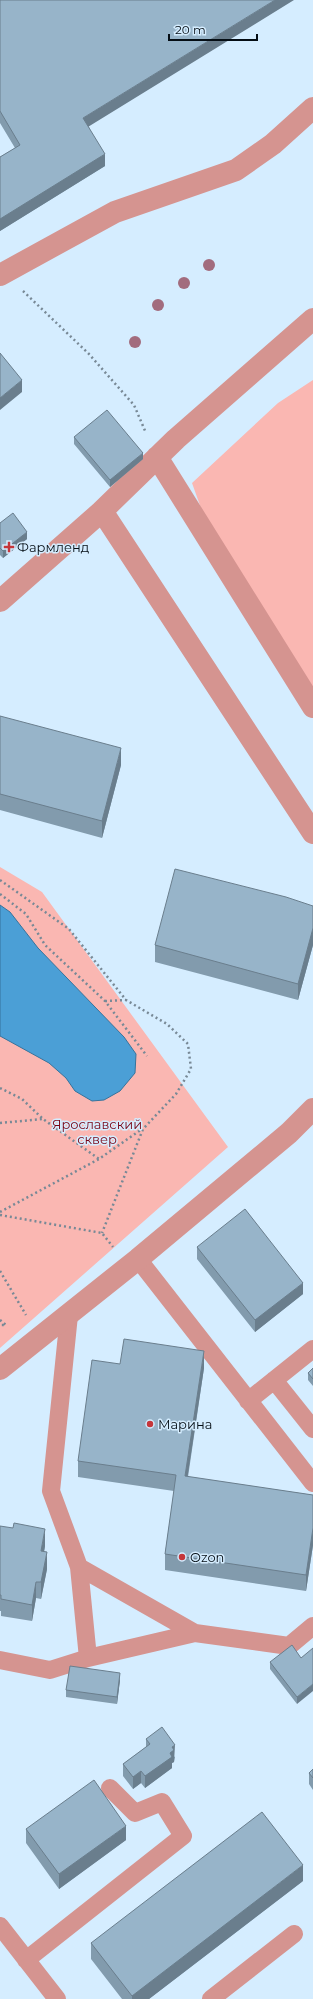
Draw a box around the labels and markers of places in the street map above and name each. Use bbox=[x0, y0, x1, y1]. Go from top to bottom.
place label: Фармленд bbox=[17, 539, 89, 555]
marker: Фармленд bbox=[4, 542, 14, 552]
place label: Марина bbox=[158, 1416, 212, 1432]
marker: Марина bbox=[145, 1419, 155, 1429]
place label: Ozon bbox=[190, 1549, 224, 1565]
marker: Ozon bbox=[177, 1552, 187, 1562]

